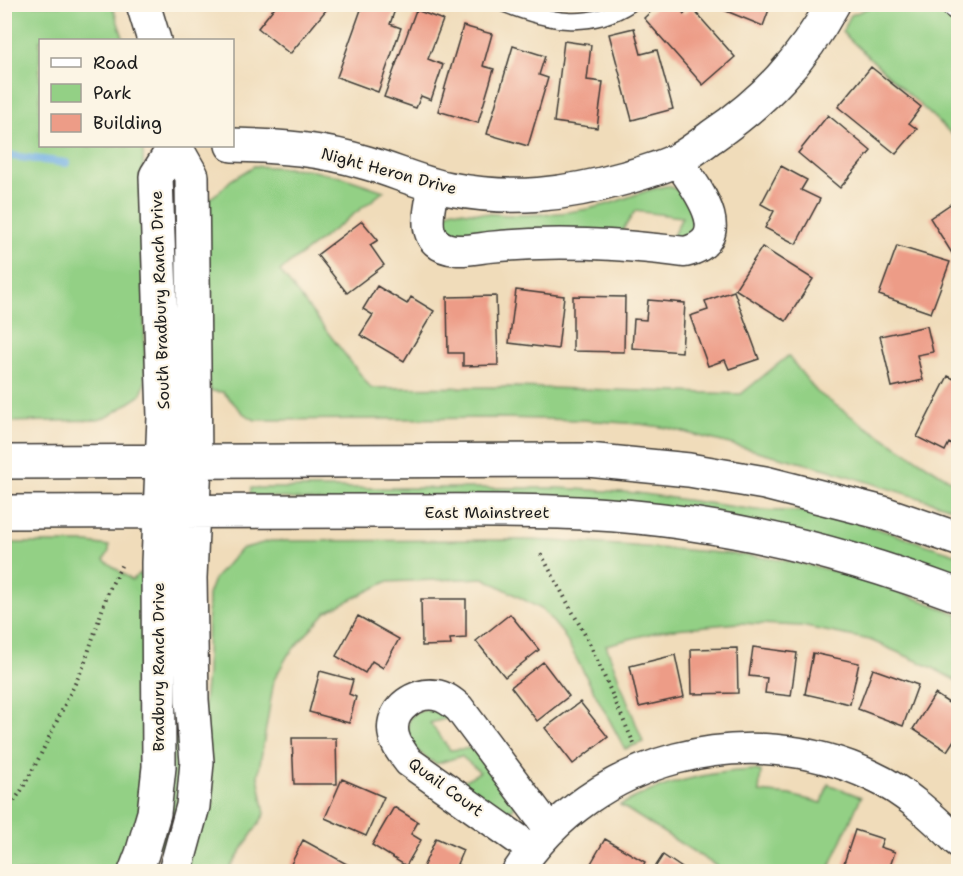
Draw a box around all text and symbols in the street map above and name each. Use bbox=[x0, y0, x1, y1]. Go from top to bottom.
legend bbox=[39, 39, 234, 147]
text: Road bbox=[93, 51, 138, 75]
text: Park bbox=[93, 81, 132, 105]
text: Building bbox=[93, 111, 162, 135]
street label: Night Heron Drive bbox=[319, 143, 459, 199]
street label: South Bradbury Ranch Drive bbox=[146, 190, 174, 410]
street label: East Mainstreet bbox=[425, 502, 549, 523]
street label: Bradbury Ranch Drive bbox=[148, 582, 169, 752]
street label: Quail Court bbox=[404, 753, 488, 821]

